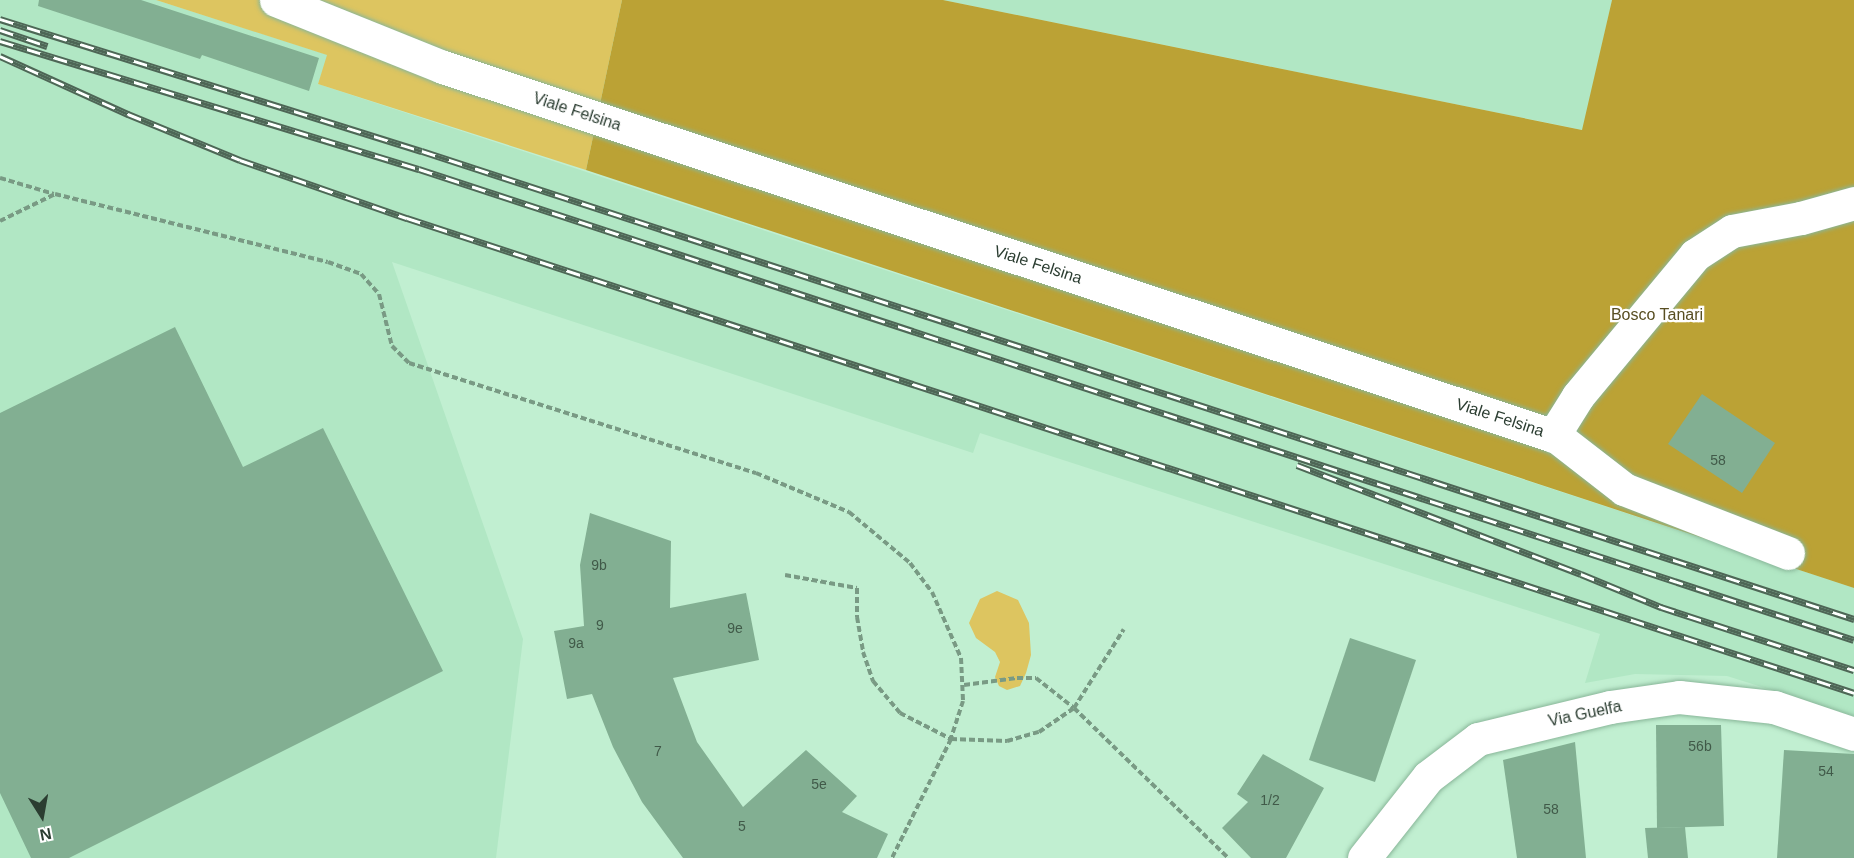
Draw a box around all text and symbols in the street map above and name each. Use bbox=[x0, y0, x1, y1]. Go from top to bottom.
street label: Viale Felsina bbox=[531, 89, 623, 135]
street label: Viale Felsina bbox=[992, 242, 1084, 288]
park label: Bosco Tanari bbox=[1611, 305, 1703, 325]
street label: Viale Felsina bbox=[1454, 395, 1546, 441]
house number: 58 bbox=[1710, 452, 1726, 468]
house number: 9b bbox=[591, 557, 607, 573]
house number: 9 bbox=[596, 617, 604, 633]
house number: 9e bbox=[727, 620, 743, 636]
house number: 9a bbox=[568, 635, 584, 651]
street label: Via Guelfa bbox=[1547, 697, 1623, 731]
house number: 56b bbox=[1688, 738, 1712, 754]
house number: 7 bbox=[654, 743, 662, 759]
house number: 54 bbox=[1818, 763, 1834, 779]
house number: 5e bbox=[811, 776, 827, 792]
north arrow bbox=[12, 786, 72, 846]
house number: 1/2 bbox=[1260, 792, 1280, 808]
house number: 58 bbox=[1543, 801, 1559, 817]
house number: 5 bbox=[738, 818, 746, 834]
text: N bbox=[38, 825, 53, 844]

